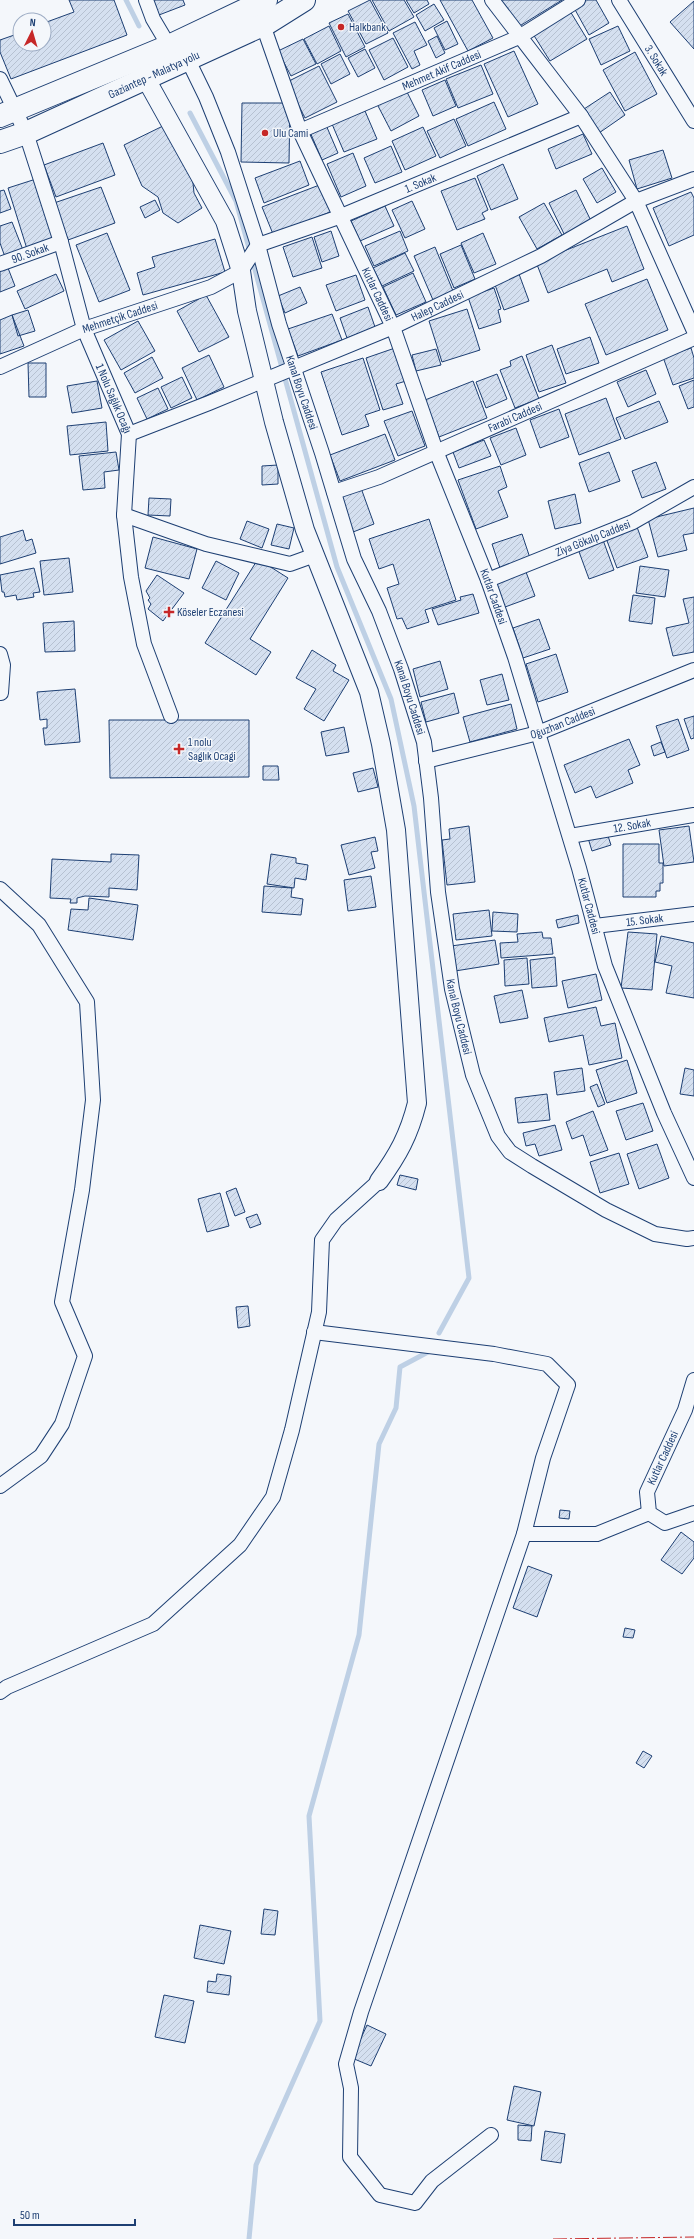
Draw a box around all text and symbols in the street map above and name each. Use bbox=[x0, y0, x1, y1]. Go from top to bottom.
north arrow bbox=[12, 12, 52, 52]
text: N bbox=[29, 16, 36, 29]
place label: Halkbank bbox=[349, 20, 386, 35]
marker: Halkbank bbox=[336, 22, 346, 32]
street label: 3. Sokak bbox=[641, 42, 672, 79]
street label: Gaziantep - Malatya yolu bbox=[106, 47, 202, 102]
street label: Mehmet Akif Caddesi bbox=[400, 47, 483, 94]
place label: Ulu Cami bbox=[273, 126, 308, 141]
marker: Ulu Cami bbox=[260, 128, 270, 138]
street label: 1. Sokak bbox=[402, 170, 439, 196]
street label: 90. Sokak bbox=[9, 239, 51, 267]
street label: Kutlar Caddesi bbox=[358, 265, 397, 324]
street label: Halep Caddesi bbox=[409, 287, 466, 325]
street label: Mehmetçik Caddesi bbox=[80, 298, 159, 337]
street label: Kanal Boyu Caddesi bbox=[282, 353, 321, 432]
street label: 1 Nolu Sağlık Ocağı bbox=[92, 361, 135, 436]
street label: Farabi Caddesi bbox=[486, 399, 544, 436]
street label: Ziya Gökalp Caddesi bbox=[553, 516, 632, 560]
street label: Kutlar Caddesi bbox=[477, 567, 510, 626]
place label: Köseler Eczanesi bbox=[177, 605, 244, 620]
marker: Köseler Eczanesi bbox=[164, 607, 174, 617]
street label: Kanal Boyu Caddesi bbox=[391, 658, 429, 737]
street label: Oğuzhan Caddesi bbox=[529, 703, 597, 742]
place label: 1 nolu Saglık Ocagi bbox=[188, 735, 236, 764]
marker: 1 nolu Saglık Ocagi bbox=[173, 743, 185, 755]
street label: 12. Sokak bbox=[612, 815, 652, 836]
street label: Kutlar Caddesi bbox=[574, 876, 604, 936]
street label: 15. Sokak bbox=[625, 910, 664, 930]
street label: Kanal Boyu Caddesi bbox=[443, 978, 475, 1056]
street label: Kutlar Caddesi bbox=[644, 1429, 682, 1487]
scale bar bbox=[14, 2201, 135, 2227]
text: 50 m bbox=[20, 2208, 40, 2223]

